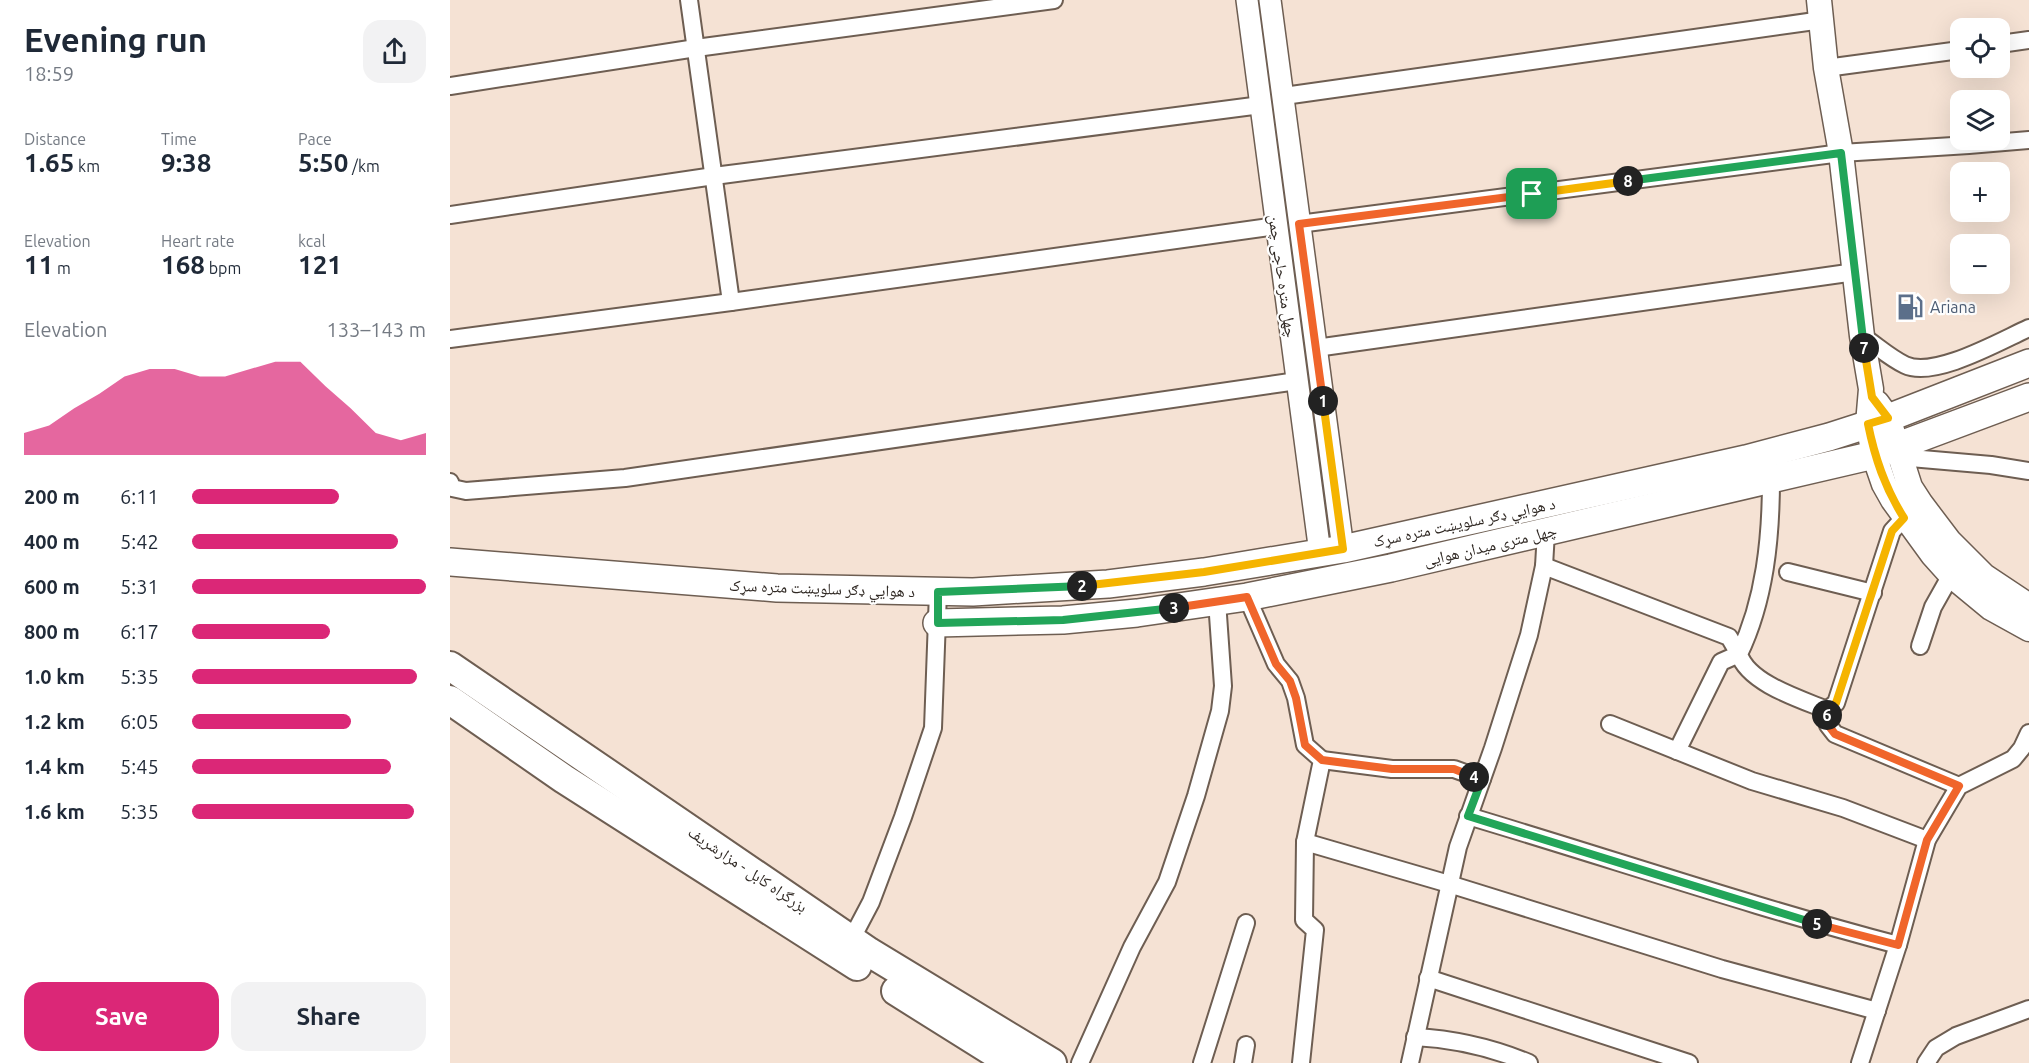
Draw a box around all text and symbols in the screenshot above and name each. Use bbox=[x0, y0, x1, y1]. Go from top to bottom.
map controls bbox=[1950, 18, 2010, 294]
button: locate bbox=[1950, 18, 2010, 78]
button: share bbox=[363, 20, 426, 83]
text: Evening run bbox=[24, 21, 207, 58]
text: 18:59 bbox=[24, 62, 74, 85]
button: layers bbox=[1950, 90, 2010, 150]
text: Distance bbox=[24, 130, 86, 148]
text: Time bbox=[161, 130, 197, 148]
text: Pace bbox=[298, 130, 332, 148]
text: 1.65 bbox=[24, 148, 74, 177]
text: 9:38 bbox=[161, 148, 211, 177]
text: 5:50 bbox=[298, 148, 348, 177]
text: km bbox=[74, 157, 100, 175]
text: /km bbox=[348, 157, 380, 175]
button: + bbox=[1950, 162, 2010, 222]
pin: 8 bbox=[1613, 166, 1643, 196]
pin bbox=[1506, 168, 1557, 219]
text: 8 bbox=[1623, 172, 1633, 190]
icon: arrive bbox=[1515, 177, 1548, 210]
street label: چهل متره حاجی چمن bbox=[1263, 213, 1301, 339]
text: Elevation bbox=[24, 232, 91, 250]
text: Heart rate bbox=[161, 232, 235, 250]
text: kcal bbox=[298, 232, 326, 250]
button: − bbox=[1950, 234, 2010, 294]
text: 11 bbox=[24, 250, 53, 279]
text: 168 bbox=[161, 250, 205, 279]
text: 121 bbox=[298, 250, 342, 279]
text: m bbox=[53, 259, 71, 277]
text: bpm bbox=[205, 259, 241, 277]
fuel station icon: Ariana bbox=[1895, 292, 1925, 322]
place label: Ariana bbox=[1930, 298, 1976, 316]
text: Elevation bbox=[24, 318, 107, 341]
text: 133–143 m bbox=[327, 318, 426, 341]
pin: 7 bbox=[1849, 333, 1879, 363]
text: 7 bbox=[1859, 339, 1869, 357]
pin: 1 bbox=[1308, 386, 1338, 416]
text: 1 bbox=[1318, 392, 1328, 410]
text: 200 m bbox=[24, 485, 80, 508]
text: 6:11 bbox=[120, 485, 159, 508]
street label: د هوايي ډګر سلویښت متره سړک bbox=[1371, 494, 1558, 554]
street label: چهل متری میدان هوایی bbox=[1422, 521, 1559, 571]
text: 400 m bbox=[24, 530, 80, 553]
text: 5:42 bbox=[120, 530, 159, 553]
pin: 2 bbox=[1067, 571, 1097, 601]
text: 600 m bbox=[24, 575, 80, 598]
text: 5:31 bbox=[120, 575, 159, 598]
street label: د هوايي ډګر سلویښت متره سړک bbox=[728, 576, 915, 604]
text: 2 bbox=[1077, 577, 1087, 595]
pin: 3 bbox=[1159, 593, 1189, 623]
text: 3 bbox=[1169, 599, 1179, 617]
text: 800 m bbox=[24, 620, 80, 643]
text: 6:17 bbox=[120, 620, 159, 643]
text: 1.0 km bbox=[24, 665, 85, 688]
text: 5:35 bbox=[120, 665, 159, 688]
pin: 6 bbox=[1812, 700, 1842, 730]
text: 6 bbox=[1822, 706, 1832, 724]
text: 1.2 km bbox=[24, 710, 85, 733]
text: 6:05 bbox=[120, 710, 159, 733]
text: 1.4 km bbox=[24, 755, 85, 778]
text: 5:45 bbox=[120, 755, 159, 778]
pin: 4 bbox=[1459, 762, 1489, 792]
text: 4 bbox=[1469, 768, 1479, 786]
text: 1.6 km bbox=[24, 800, 85, 823]
text: 5:35 bbox=[120, 800, 159, 823]
street label: بزرگراه کابل - مزارشریف bbox=[684, 822, 811, 917]
pin: 5 bbox=[1802, 909, 1832, 939]
text: 5 bbox=[1812, 915, 1822, 933]
button: Save bbox=[24, 982, 219, 1051]
button: Share bbox=[231, 982, 426, 1051]

